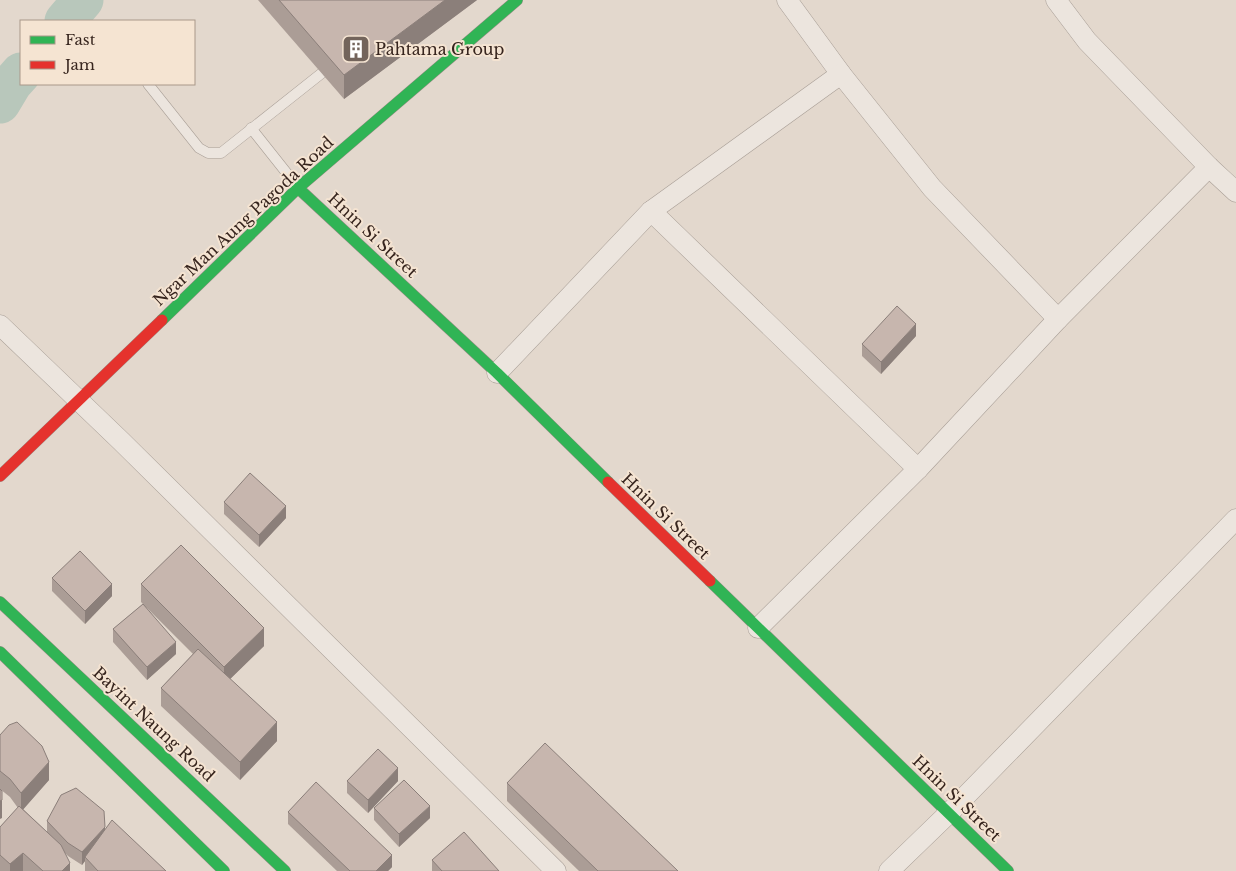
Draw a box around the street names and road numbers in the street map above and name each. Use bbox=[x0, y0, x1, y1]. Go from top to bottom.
street label: Ngar Man Aung Pagoda Road bbox=[149, 132, 338, 310]
street label: Hnin Si Street bbox=[324, 188, 422, 282]
street label: Hnin Si Street bbox=[618, 469, 714, 563]
street label: Bayint Naung Road bbox=[89, 662, 219, 786]
street label: Hnin Si Street bbox=[909, 751, 1005, 845]

